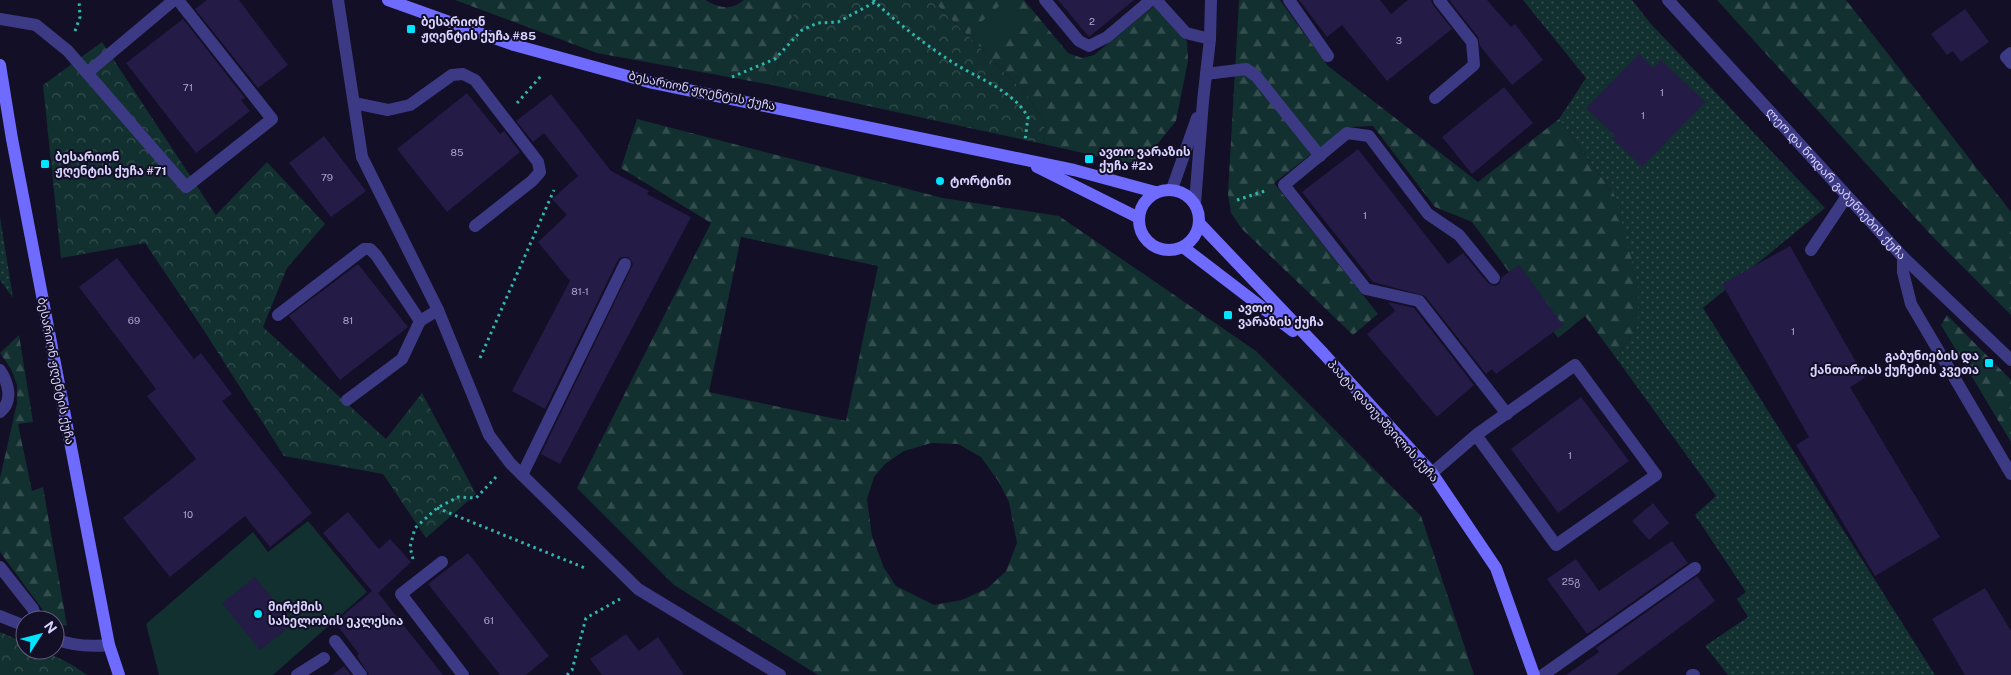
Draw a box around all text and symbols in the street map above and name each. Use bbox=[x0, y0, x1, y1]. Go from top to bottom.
place label: ბესარიონ ჟღენტის ქუჩა #85 bbox=[421, 15, 536, 43]
house number: 2 bbox=[1089, 15, 1095, 27]
marker: ბესარიონ ჟღენტის ქუჩა #85 bbox=[405, 23, 417, 35]
house number: 3 bbox=[1396, 34, 1402, 46]
street label: ბესარიონ ჟღენტის ქუჩა bbox=[627, 69, 777, 114]
house number: 71 bbox=[183, 81, 193, 93]
house number: 1 bbox=[1660, 86, 1664, 98]
street label: ლეო და ნოდარ გაბუნიების ქუჩა bbox=[1762, 105, 1909, 263]
house number: 1 bbox=[1641, 109, 1645, 121]
place label: ავთო ვარაზის ქუჩა #2ა bbox=[1099, 145, 1191, 173]
house number: 85 bbox=[451, 146, 463, 158]
place label: ბესარიონ ჟღენტის ქუჩა #71 bbox=[55, 150, 167, 178]
marker: ავთო ვარაზის ქუჩა #2ა bbox=[1083, 153, 1095, 165]
marker: ბესარიონ ჟღენტის ქუჩა #71 bbox=[39, 158, 51, 170]
house number: 79 bbox=[321, 171, 333, 183]
place label: ტორტინი bbox=[950, 174, 1011, 188]
marker: ტორტინი bbox=[934, 175, 946, 187]
house number: 1 bbox=[1363, 209, 1367, 221]
house number: 81-1 bbox=[571, 285, 589, 297]
street label: ბესარიონ ჟღენტის ქუჩა bbox=[34, 296, 77, 446]
place label: ავთო ვარაზის ქუჩა bbox=[1238, 301, 1324, 329]
marker: ავთო ვარაზის ქუჩა bbox=[1222, 309, 1234, 321]
house number: 69 bbox=[128, 314, 140, 326]
house number: 81 bbox=[343, 314, 353, 326]
house number: 1 bbox=[1791, 325, 1795, 337]
place label: გაბუნიების და ქანთარიას ქუჩების კვეთა bbox=[1810, 349, 1979, 377]
street label: პაატა დათუაშვილის ქუჩა bbox=[1324, 357, 1441, 485]
marker: გაბუნიების და ქანთარიას ქუჩების კვეთა bbox=[1983, 357, 1995, 369]
house number: 1 bbox=[1568, 449, 1572, 461]
house number: 10 bbox=[183, 508, 193, 520]
house number: 25გ bbox=[1562, 575, 1580, 588]
place label: მირქმის სახელობის ეკლესია bbox=[268, 600, 403, 629]
marker: მირქმის სახელობის ეკლესია bbox=[252, 608, 264, 620]
north arrow bbox=[15, 610, 65, 660]
house number: 61 bbox=[484, 614, 494, 626]
text: N bbox=[41, 618, 60, 636]

